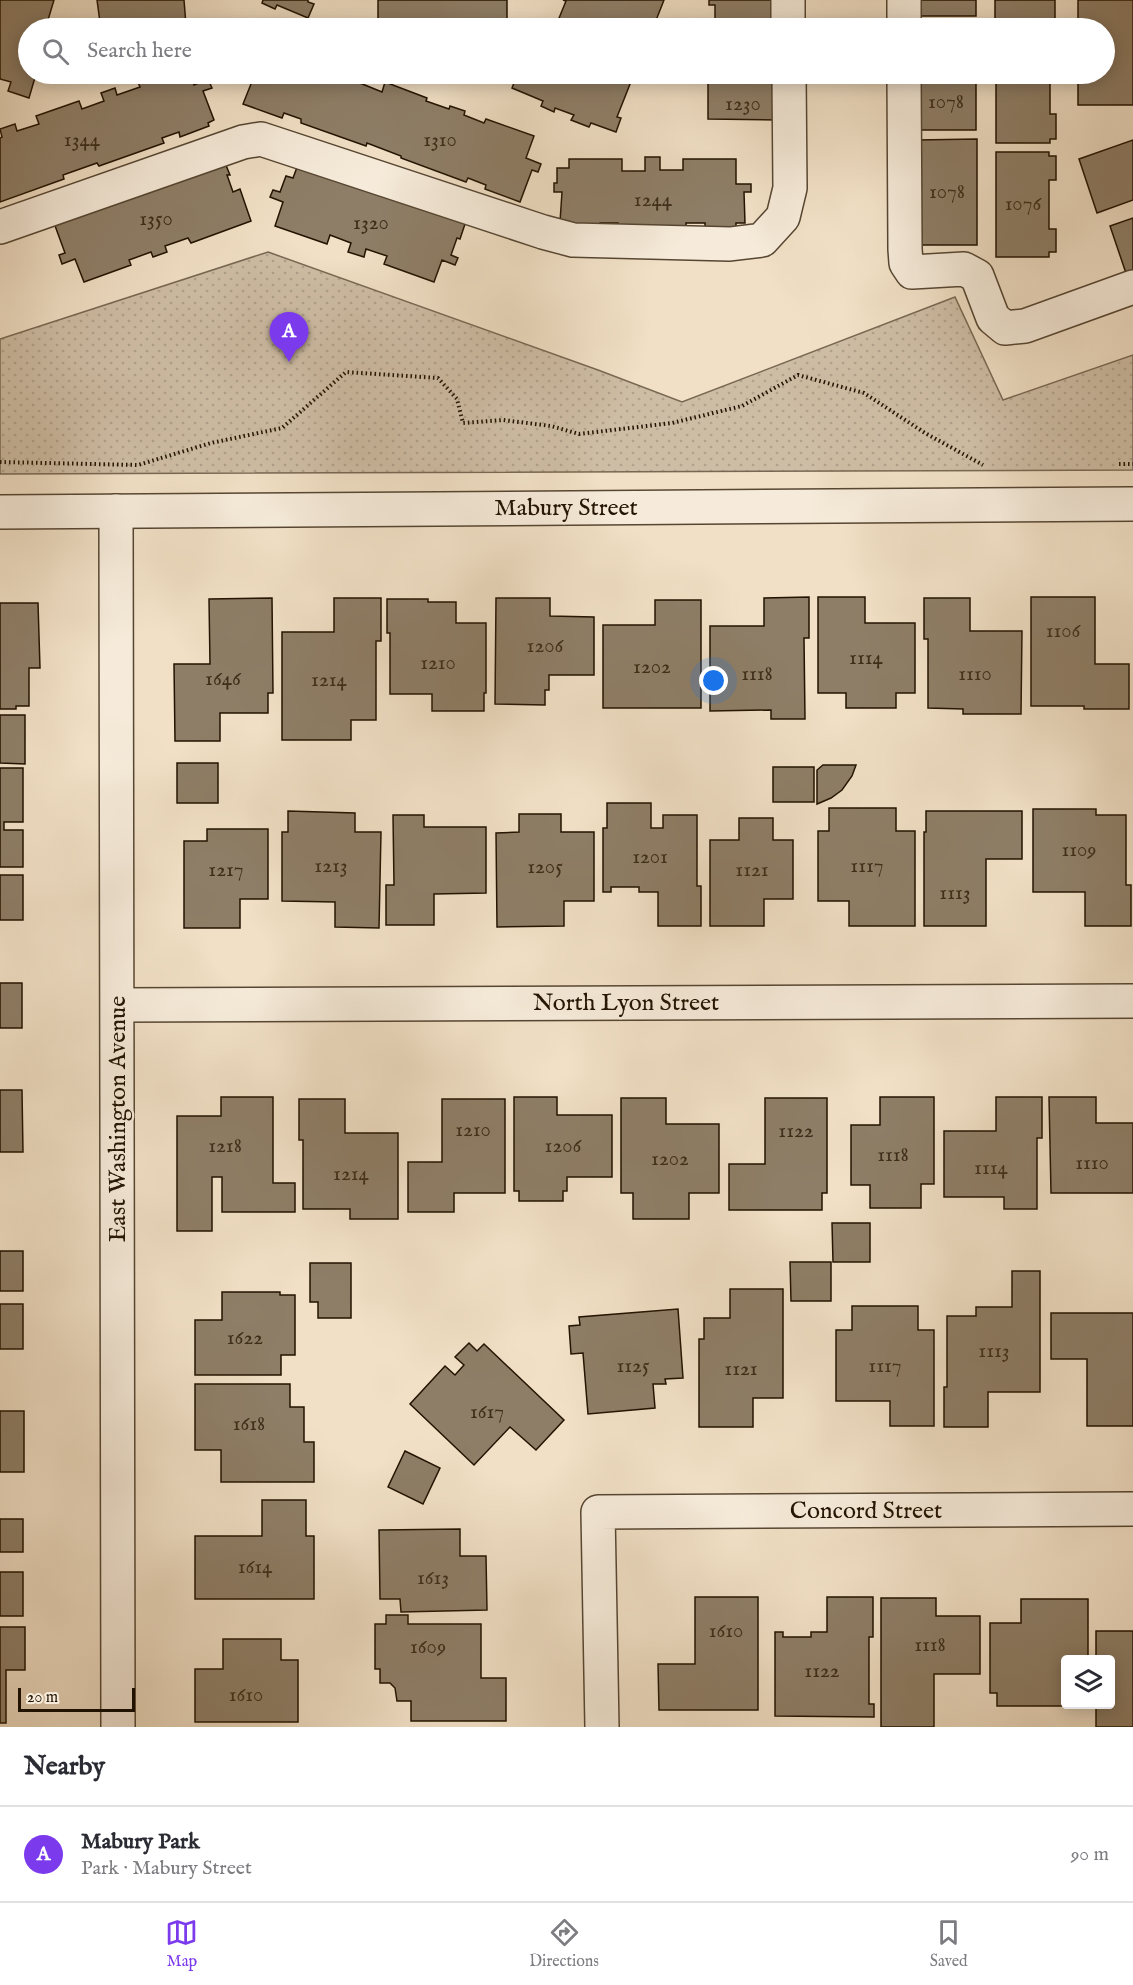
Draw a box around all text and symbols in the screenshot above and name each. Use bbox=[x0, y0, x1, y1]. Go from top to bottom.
search box bbox=[18, 18, 1115, 84]
icon: search bbox=[39, 35, 72, 68]
text: Search here bbox=[87, 37, 192, 65]
house number: 1078 bbox=[928, 89, 964, 116]
house number: 1230 bbox=[725, 91, 761, 118]
house number: 1344 bbox=[64, 127, 101, 154]
house number: 1310 bbox=[423, 127, 457, 154]
house number: 1078 bbox=[929, 179, 965, 206]
house number: 1244 bbox=[634, 187, 673, 214]
house number: 1076 bbox=[1005, 191, 1042, 218]
house number: 1350 bbox=[139, 206, 173, 233]
house number: 1320 bbox=[353, 210, 389, 237]
pin: A bbox=[270, 312, 308, 362]
street label: Mabury Street bbox=[494, 493, 638, 524]
house number: 1106 bbox=[1046, 618, 1081, 645]
house number: 1206 bbox=[527, 633, 565, 660]
house number: 1114 bbox=[849, 645, 884, 672]
house number: 1210 bbox=[420, 650, 456, 677]
house number: 1202 bbox=[633, 654, 671, 681]
house number: 1118 bbox=[741, 661, 773, 688]
house number: 1110 bbox=[958, 661, 992, 688]
house number: 1646 bbox=[205, 666, 242, 693]
your location bbox=[699, 666, 728, 695]
house number: 1214 bbox=[311, 667, 348, 694]
house number: 1109 bbox=[1061, 837, 1097, 864]
house number: 1201 bbox=[632, 844, 668, 871]
house number: 1213 bbox=[314, 853, 348, 880]
house number: 1117 bbox=[850, 853, 884, 880]
house number: 1205 bbox=[527, 854, 563, 881]
house number: 1217 bbox=[208, 857, 244, 884]
house number: 1121 bbox=[735, 857, 769, 884]
house number: 1113 bbox=[939, 880, 971, 907]
street label: North Lyon Street bbox=[533, 988, 719, 1019]
street label: East Washington Avenue bbox=[103, 996, 134, 1242]
house number: 1210 bbox=[455, 1117, 491, 1144]
house number: 1122 bbox=[778, 1118, 814, 1145]
house number: 1218 bbox=[208, 1133, 242, 1160]
house number: 1206 bbox=[545, 1133, 583, 1160]
house number: 1118 bbox=[877, 1142, 909, 1169]
house number: 1202 bbox=[651, 1146, 689, 1173]
house number: 1110 bbox=[1075, 1150, 1109, 1177]
house number: 1114 bbox=[974, 1155, 1009, 1182]
house number: 1214 bbox=[333, 1161, 370, 1188]
house number: 1622 bbox=[227, 1325, 263, 1352]
house number: 1113 bbox=[978, 1338, 1010, 1365]
house number: 1125 bbox=[616, 1353, 650, 1380]
house number: 1117 bbox=[868, 1353, 902, 1380]
house number: 1121 bbox=[724, 1356, 758, 1383]
house number: 1617 bbox=[470, 1399, 504, 1426]
house number: 1618 bbox=[233, 1411, 265, 1438]
street label: Concord Street bbox=[790, 1496, 942, 1527]
house number: 1614 bbox=[238, 1554, 273, 1581]
house number: 1613 bbox=[417, 1565, 449, 1592]
house number: 1610 bbox=[709, 1618, 743, 1645]
house number: 1118 bbox=[914, 1632, 946, 1659]
house number: 1609 bbox=[410, 1634, 446, 1661]
map controls bbox=[1061, 1655, 1115, 1709]
button: layers bbox=[1061, 1655, 1115, 1709]
house number: 1122 bbox=[804, 1658, 840, 1685]
house number: 1610 bbox=[229, 1682, 263, 1709]
scale bar bbox=[18, 1685, 135, 1712]
text: 20 m bbox=[27, 1688, 58, 1708]
text: Nearby bbox=[24, 1750, 105, 1783]
text: Mabury Park bbox=[81, 1828, 200, 1856]
text: A bbox=[37, 1842, 50, 1867]
text: 90 m bbox=[1071, 1842, 1109, 1867]
text: Park · Mabury Street bbox=[81, 1856, 252, 1881]
tab: Map bbox=[165, 1916, 198, 1972]
tab: Directions bbox=[529, 1916, 599, 1972]
tab: Saved bbox=[930, 1916, 968, 1972]

